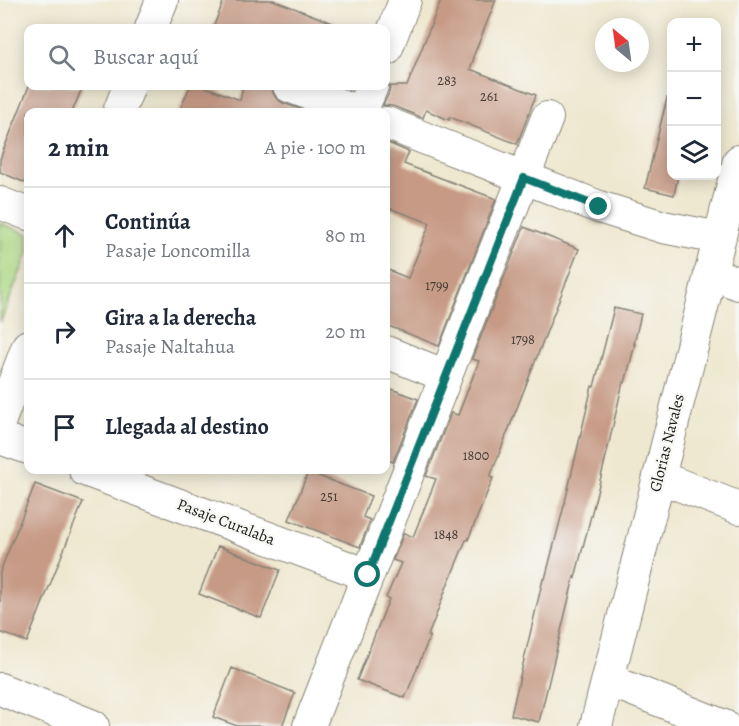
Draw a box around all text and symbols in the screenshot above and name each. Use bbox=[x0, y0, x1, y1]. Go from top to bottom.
north arrow bbox=[595, 18, 649, 72]
map controls bbox=[667, 18, 721, 180]
button: + bbox=[667, 18, 721, 72]
search box bbox=[24, 24, 390, 90]
icon: search bbox=[45, 41, 78, 74]
text: Buscar aquí bbox=[93, 42, 199, 72]
house number: 283 bbox=[437, 71, 457, 90]
button: − bbox=[667, 72, 721, 126]
house number: 261 bbox=[480, 87, 498, 106]
button: layers bbox=[667, 126, 721, 180]
text: 2 min bbox=[48, 130, 109, 165]
text: A pie · 100 m bbox=[265, 134, 366, 161]
route end bbox=[585, 193, 611, 219]
text: Continúa bbox=[105, 207, 191, 237]
icon: ahead bbox=[48, 219, 81, 252]
text: 80 m bbox=[325, 222, 366, 249]
text: Pasaje Loncomilla bbox=[105, 237, 251, 264]
house number: 1799 bbox=[425, 276, 449, 295]
text: Gira a la derecha bbox=[105, 303, 256, 333]
icon: right bbox=[48, 315, 81, 348]
text: 20 m bbox=[325, 318, 366, 345]
house number: 1798 bbox=[511, 330, 535, 349]
text: Pasaje Naltahua bbox=[105, 333, 235, 360]
street label: Glorias Navales bbox=[644, 392, 690, 494]
icon: arrive bbox=[48, 411, 81, 444]
text: Llegada al destino bbox=[105, 412, 269, 442]
house number: 1800 bbox=[463, 446, 489, 465]
house number: 251 bbox=[320, 487, 338, 506]
street label: Pasaje Curalaba bbox=[174, 493, 279, 551]
house number: 1848 bbox=[434, 525, 459, 544]
route start bbox=[354, 561, 380, 587]

